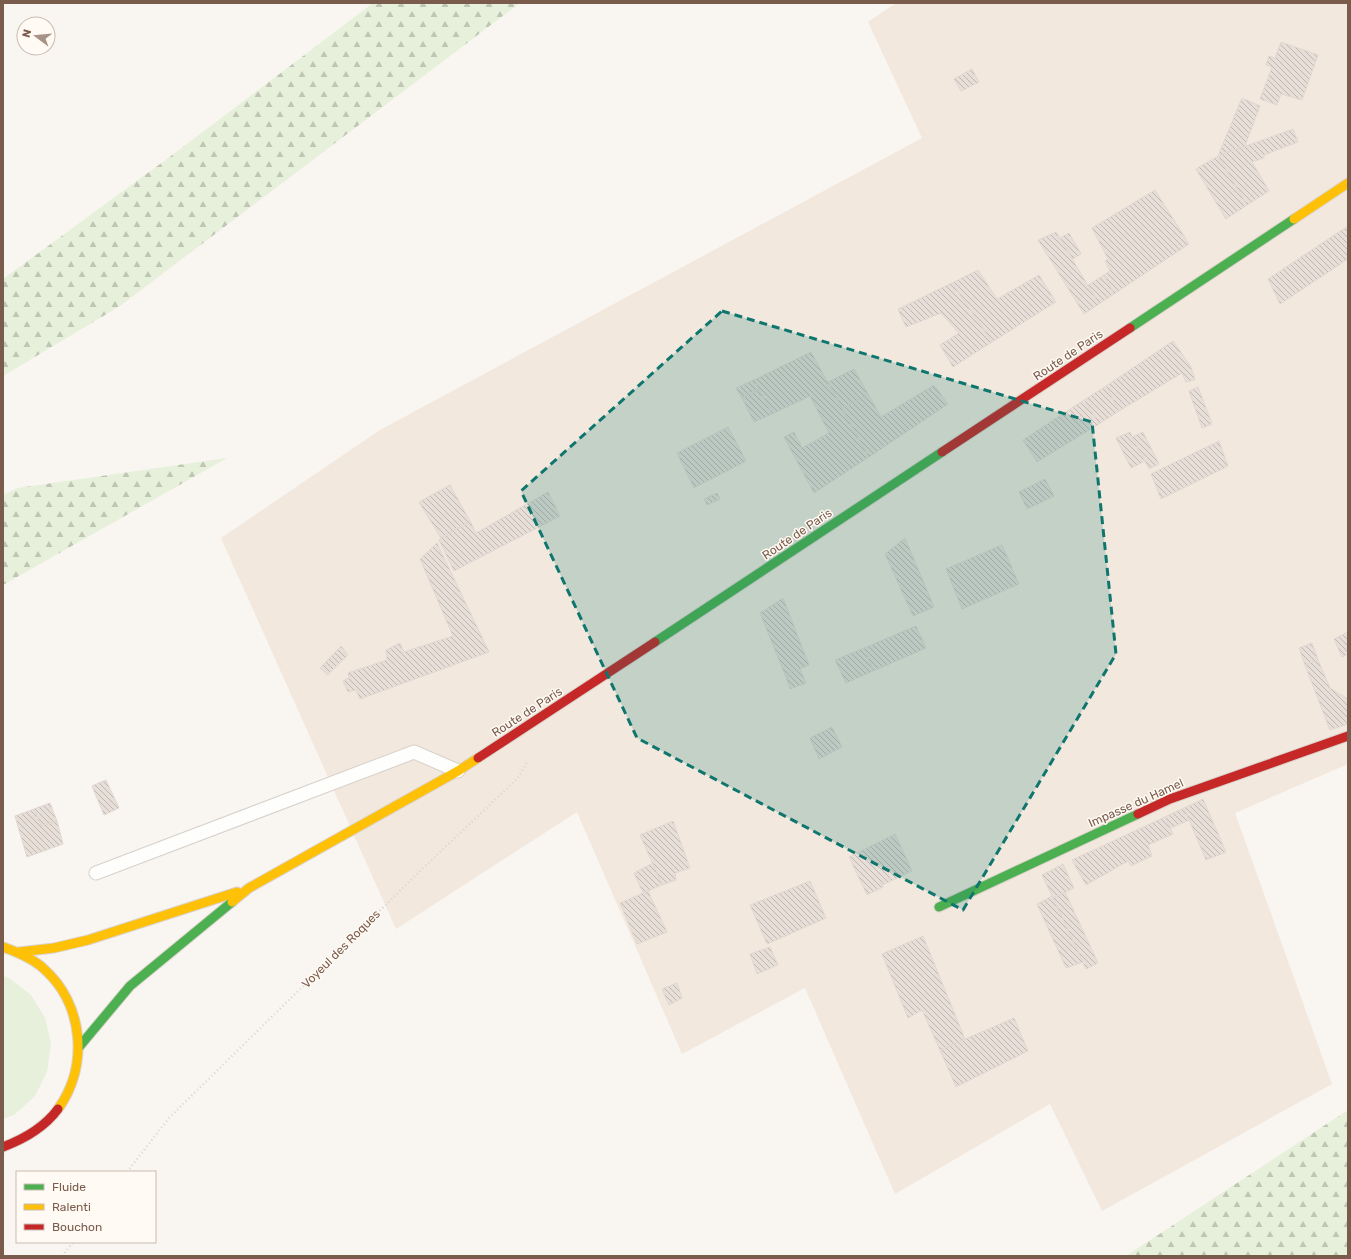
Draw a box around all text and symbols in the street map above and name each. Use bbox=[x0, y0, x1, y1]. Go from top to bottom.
north arrow bbox=[16, 16, 56, 56]
text: N bbox=[20, 28, 34, 39]
street label: Route de Paris bbox=[1031, 327, 1105, 383]
street label: Route de Paris bbox=[760, 506, 834, 562]
street label: Route de Paris bbox=[489, 684, 565, 740]
street label: Impasse du Hamel bbox=[1086, 776, 1186, 830]
street label: Voyeul des Roques bbox=[299, 907, 383, 991]
legend bbox=[16, 1171, 156, 1243]
text: Fluide bbox=[52, 1180, 86, 1194]
text: Ralenti bbox=[52, 1200, 91, 1214]
text: Bouchon bbox=[52, 1220, 102, 1234]

